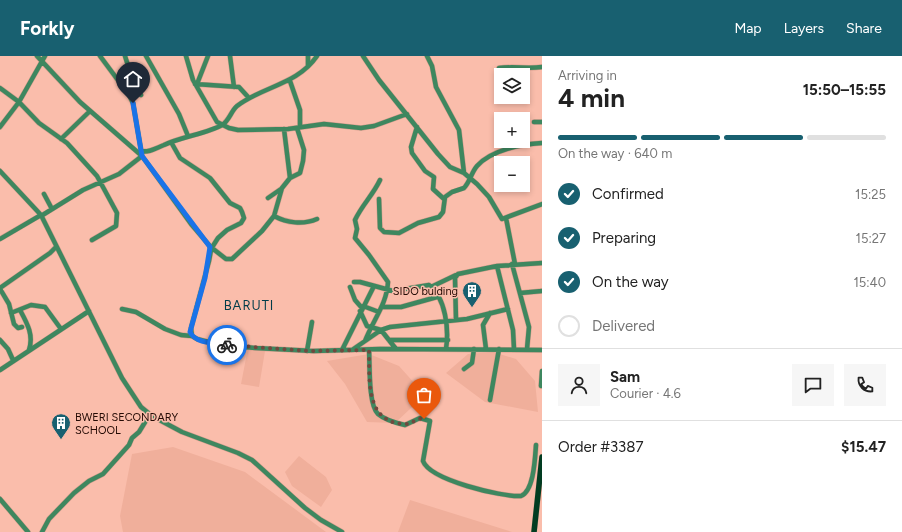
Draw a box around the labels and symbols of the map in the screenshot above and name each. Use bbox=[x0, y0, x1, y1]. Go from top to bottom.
pin bbox=[116, 62, 150, 103]
building icon: SIDO bulding bbox=[461, 280, 483, 308]
place label: SIDO bulding bbox=[393, 285, 458, 298]
district label: BARUTI bbox=[224, 298, 274, 313]
courier bbox=[207, 325, 247, 365]
pin bbox=[407, 378, 441, 419]
place label: BWERI SECONDARY SCHOOL bbox=[75, 411, 179, 437]
building icon: BWERI SECONDARY SCHOOL bbox=[50, 412, 72, 440]

